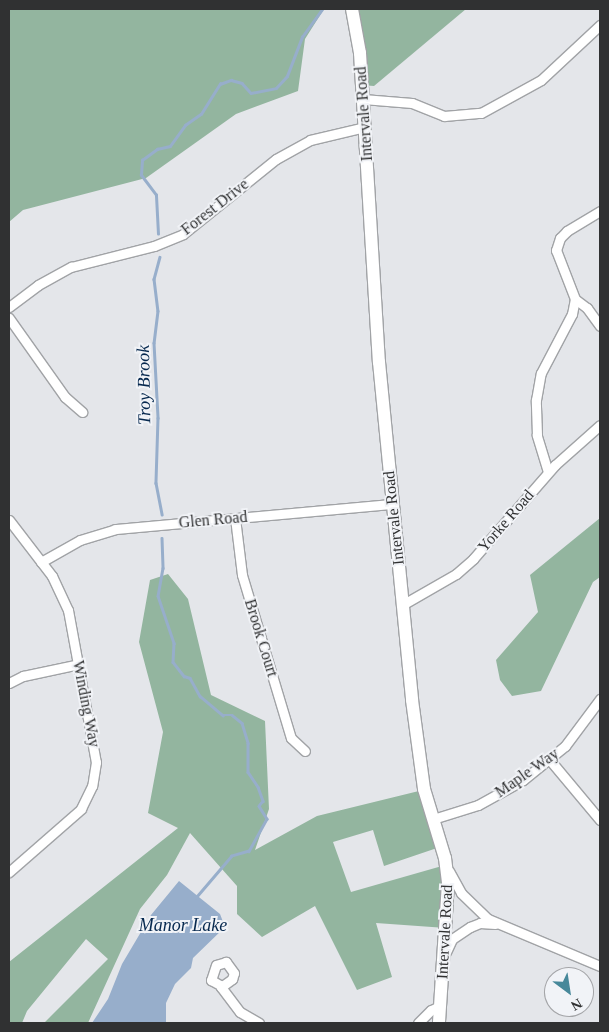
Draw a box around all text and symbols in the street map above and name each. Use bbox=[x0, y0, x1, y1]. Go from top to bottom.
street label: Intervale Road bbox=[351, 66, 377, 162]
street label: Forest Drive bbox=[177, 175, 253, 239]
water label: Troy Brook bbox=[133, 345, 155, 425]
street label: Intervale Road bbox=[380, 470, 408, 566]
street label: Yorke Road bbox=[474, 486, 538, 556]
street label: Glen Road bbox=[178, 507, 248, 533]
street label: Brook Court bbox=[240, 597, 282, 679]
street label: Winding Way bbox=[68, 659, 104, 749]
street label: Maple Way bbox=[491, 744, 563, 802]
street label: Intervale Road bbox=[433, 884, 457, 980]
water label: Manor Lake bbox=[139, 914, 227, 936]
north arrow bbox=[544, 967, 594, 1017]
text: N bbox=[568, 995, 585, 1013]

